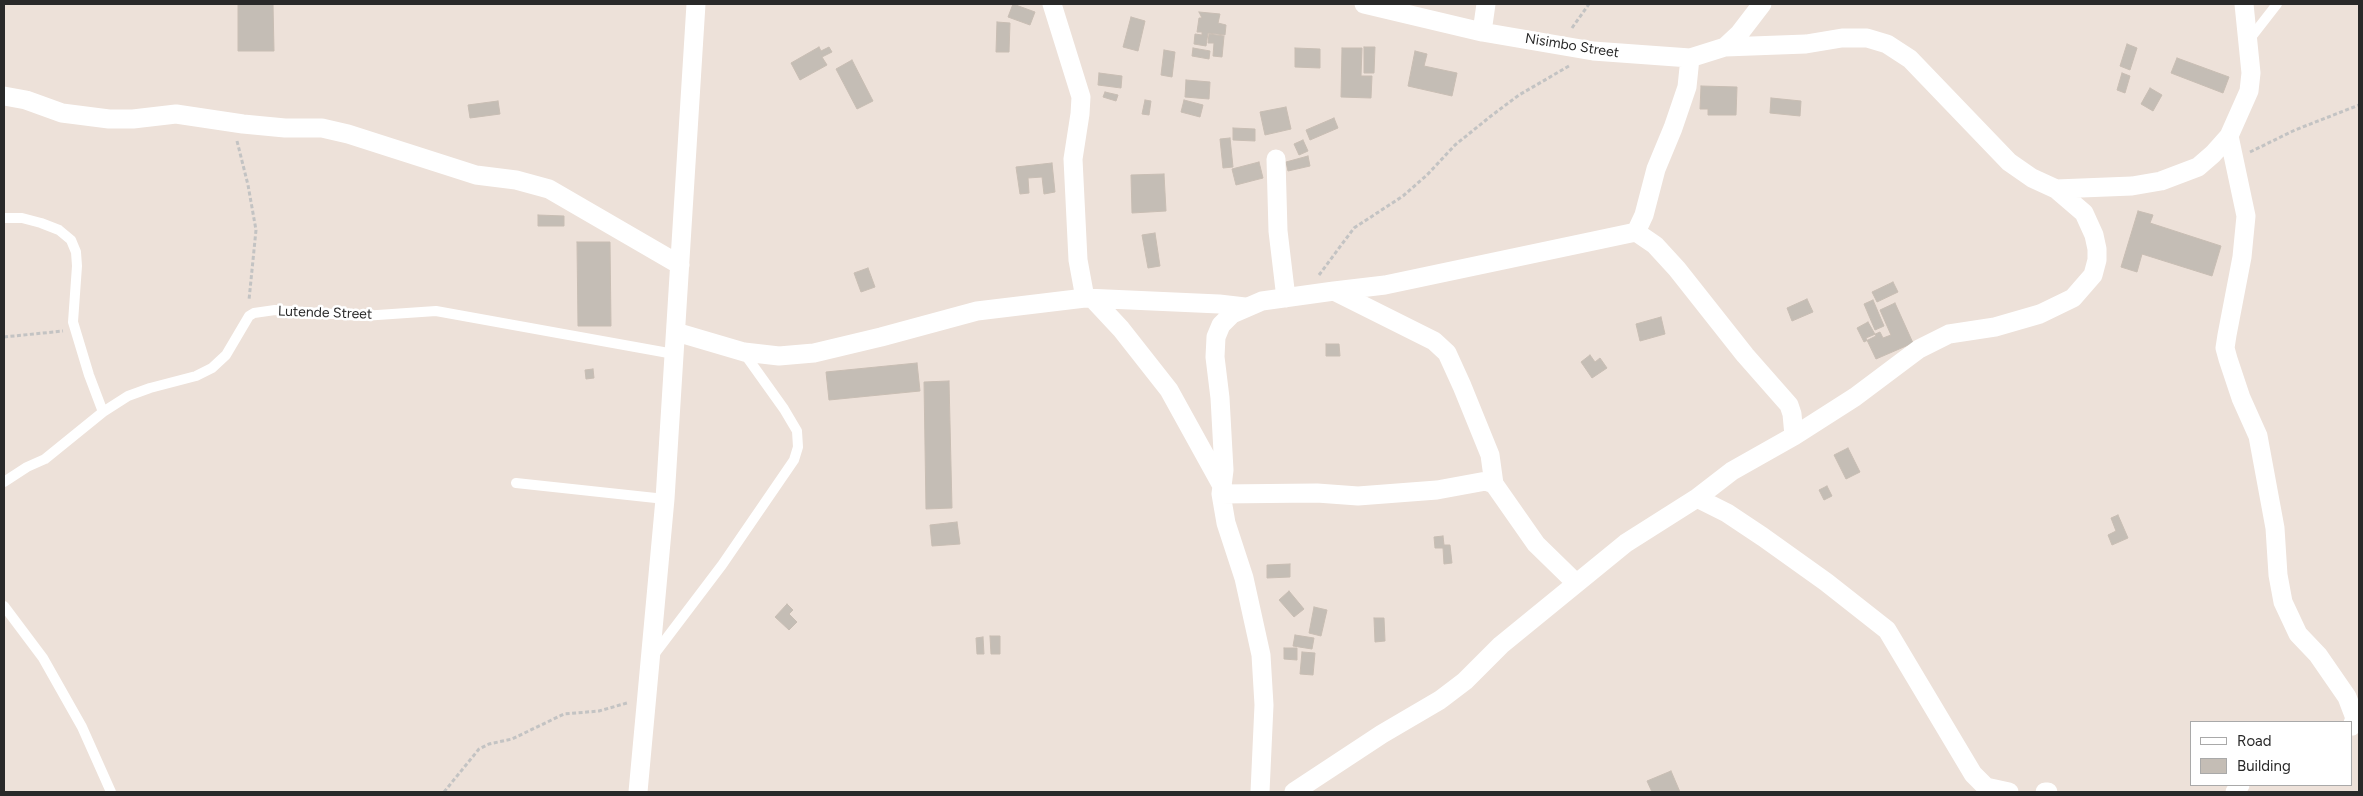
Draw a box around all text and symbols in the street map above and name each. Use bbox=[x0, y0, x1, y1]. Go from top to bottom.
street label: Nisimbo Street bbox=[1524, 30, 1620, 62]
street label: Lutende Street bbox=[278, 303, 372, 323]
legend bbox=[2190, 721, 2353, 786]
text: Road bbox=[2237, 732, 2272, 750]
text: Building bbox=[2237, 757, 2291, 775]

